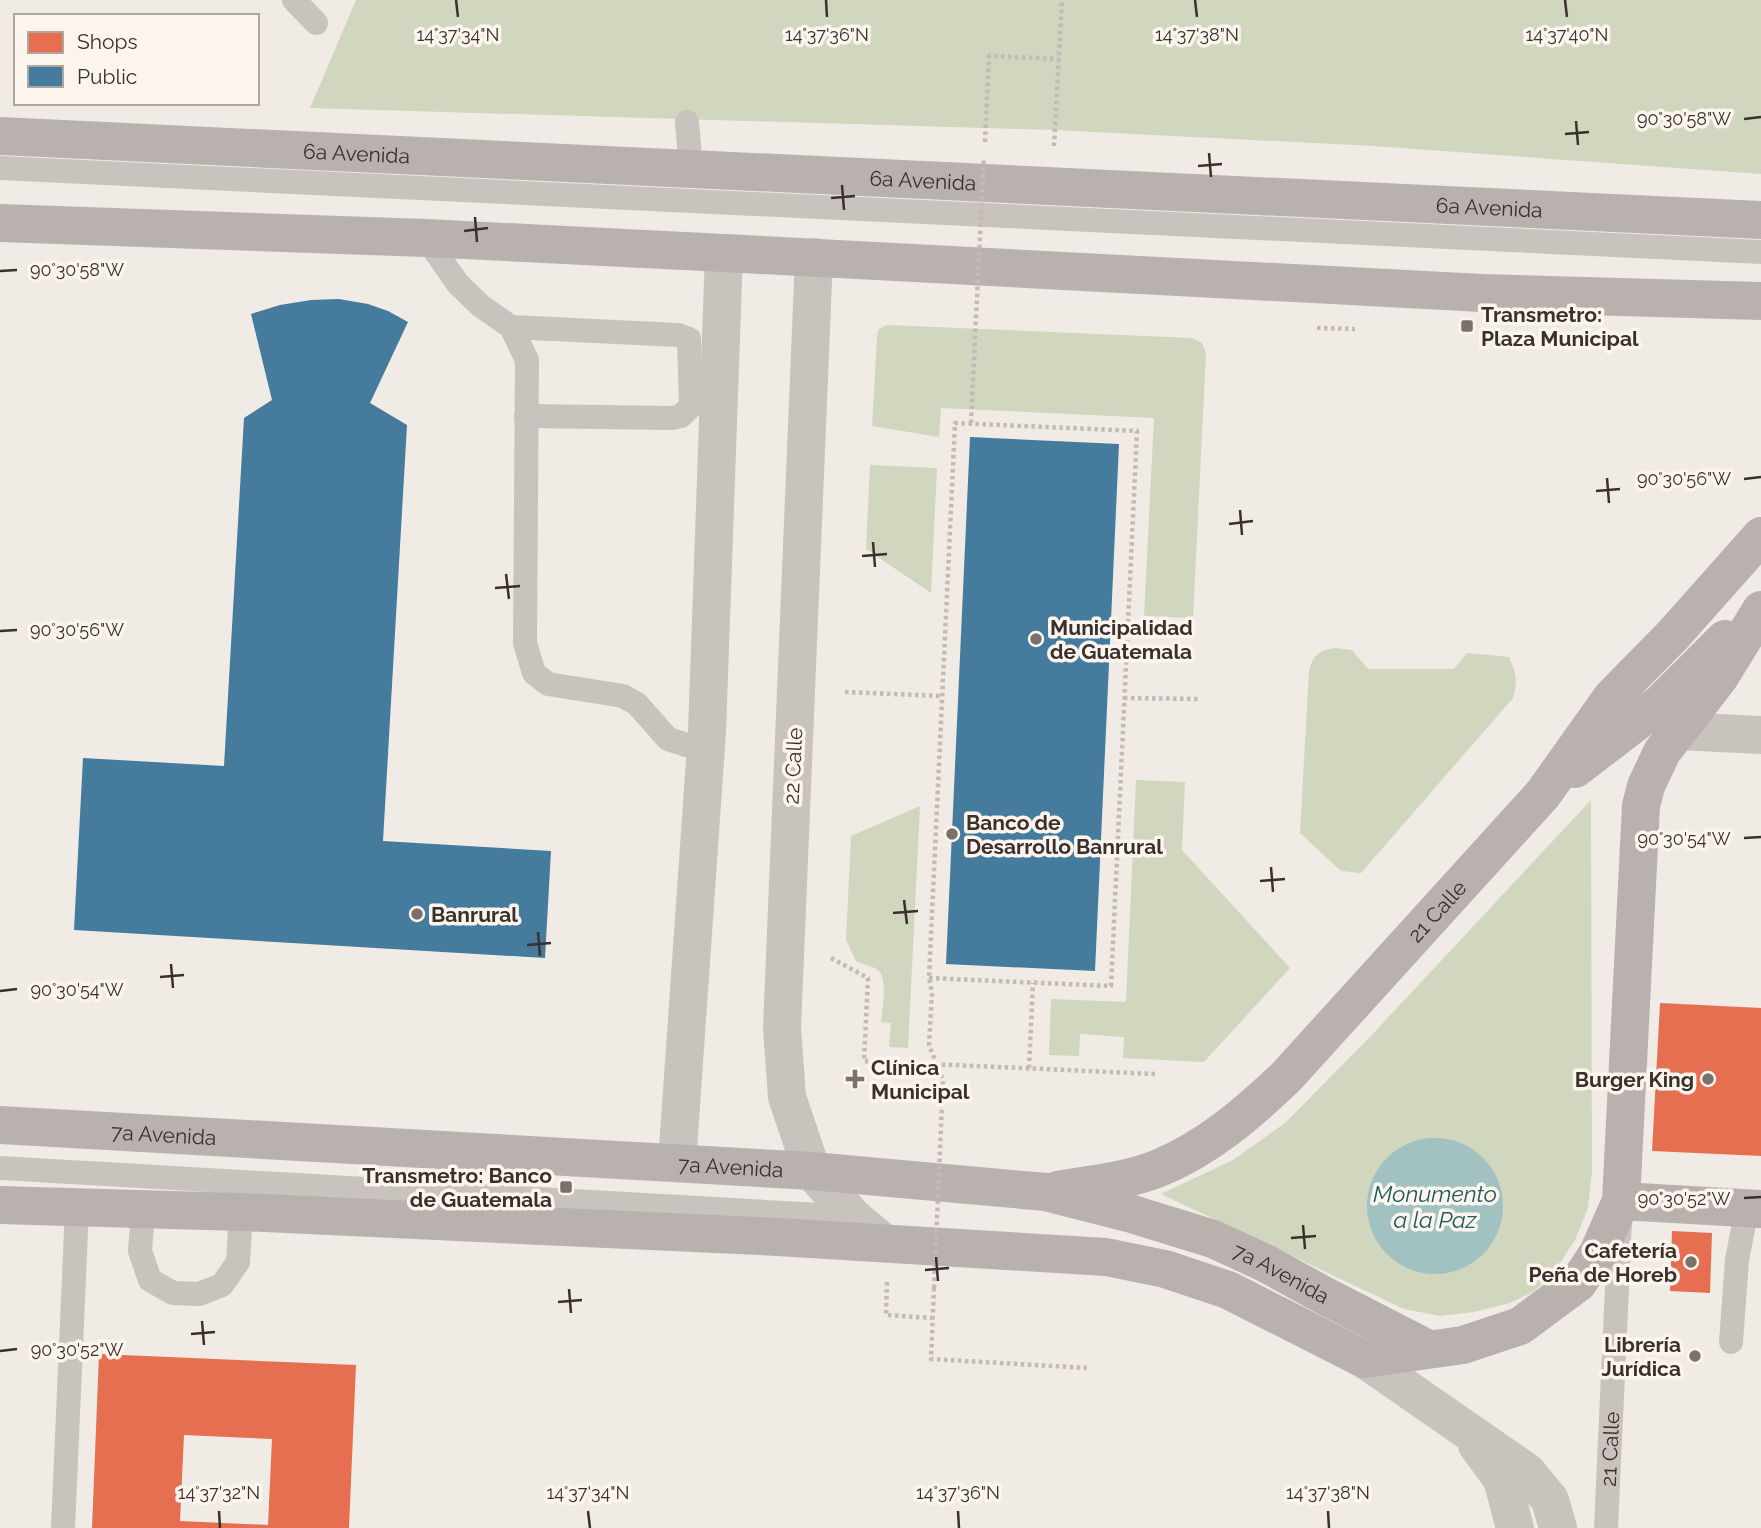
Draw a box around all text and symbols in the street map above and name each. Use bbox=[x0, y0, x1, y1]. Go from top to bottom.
legend bbox=[14, 14, 259, 105]
text: 14°37'34"N bbox=[417, 24, 499, 45]
text: 14°37'36"N bbox=[785, 24, 869, 45]
text: 14°37'38"N bbox=[1155, 24, 1239, 45]
text: 14°37'40"N bbox=[1525, 24, 1609, 45]
text: Shops bbox=[77, 29, 138, 54]
text: Public bbox=[77, 64, 137, 89]
text: 90°30'58"W bbox=[1637, 108, 1731, 129]
street label: 6a Avenida bbox=[303, 138, 411, 168]
street label: 6a Avenida bbox=[869, 165, 977, 195]
street label: 6a Avenida bbox=[1435, 192, 1543, 222]
text: 90°30'58"W bbox=[30, 259, 124, 280]
place label: Transmetro: Plaza Municipal bbox=[1481, 302, 1639, 351]
marker: Transmetro: Plaza Municipal bbox=[1459, 318, 1475, 334]
text: 90°30'56"W bbox=[1637, 468, 1731, 489]
place label: Municipalidad de Guatemala bbox=[1050, 615, 1193, 664]
text: 90°30'56"W bbox=[30, 619, 124, 640]
marker: Municipalidad de Guatemala bbox=[1028, 631, 1044, 647]
street label: 22 Calle bbox=[779, 727, 807, 805]
place label: Banco de Desarrollo Banrural bbox=[966, 810, 1163, 859]
marker: Banco de Desarrollo Banrural bbox=[944, 826, 960, 842]
text: 90°30'54"W bbox=[1637, 828, 1731, 849]
street label: 21 Calle bbox=[1402, 875, 1471, 947]
place label: Banrural bbox=[431, 902, 518, 927]
marker: Banrural bbox=[409, 906, 425, 922]
text: 90°30'54"W bbox=[30, 979, 124, 1000]
place label: Clínica Municipal bbox=[871, 1055, 970, 1104]
place label: Burger King bbox=[1575, 1067, 1694, 1092]
marker: Clínica Municipal bbox=[845, 1069, 865, 1089]
marker: Burger King bbox=[1700, 1071, 1716, 1087]
street label: 7a Avenida bbox=[110, 1119, 217, 1150]
street label: 7a Avenida bbox=[677, 1151, 784, 1182]
place label: Transmetro: Banco de Guatemala bbox=[362, 1163, 552, 1212]
marker: Transmetro: Banco de Guatemala bbox=[558, 1179, 574, 1195]
water label: Monumento a la Paz bbox=[1373, 1180, 1497, 1233]
text: 90°30'52"W bbox=[1638, 1188, 1731, 1209]
street label: 7a Avenida bbox=[1229, 1237, 1334, 1308]
place label: Cafetería Peña de Horeb bbox=[1529, 1238, 1677, 1287]
marker: Cafetería Peña de Horeb bbox=[1683, 1254, 1699, 1270]
place label: Librería Jurídica bbox=[1602, 1332, 1681, 1381]
text: 90°30'52"W bbox=[31, 1339, 124, 1360]
marker: Librería Jurídica bbox=[1687, 1348, 1703, 1364]
street label: 21 Calle bbox=[1595, 1411, 1624, 1487]
text: 14°37'32"N bbox=[178, 1482, 260, 1503]
text: 14°37'34"N bbox=[547, 1482, 629, 1503]
text: 14°37'36"N bbox=[916, 1482, 1000, 1503]
text: 14°37'38"N bbox=[1286, 1482, 1370, 1503]

